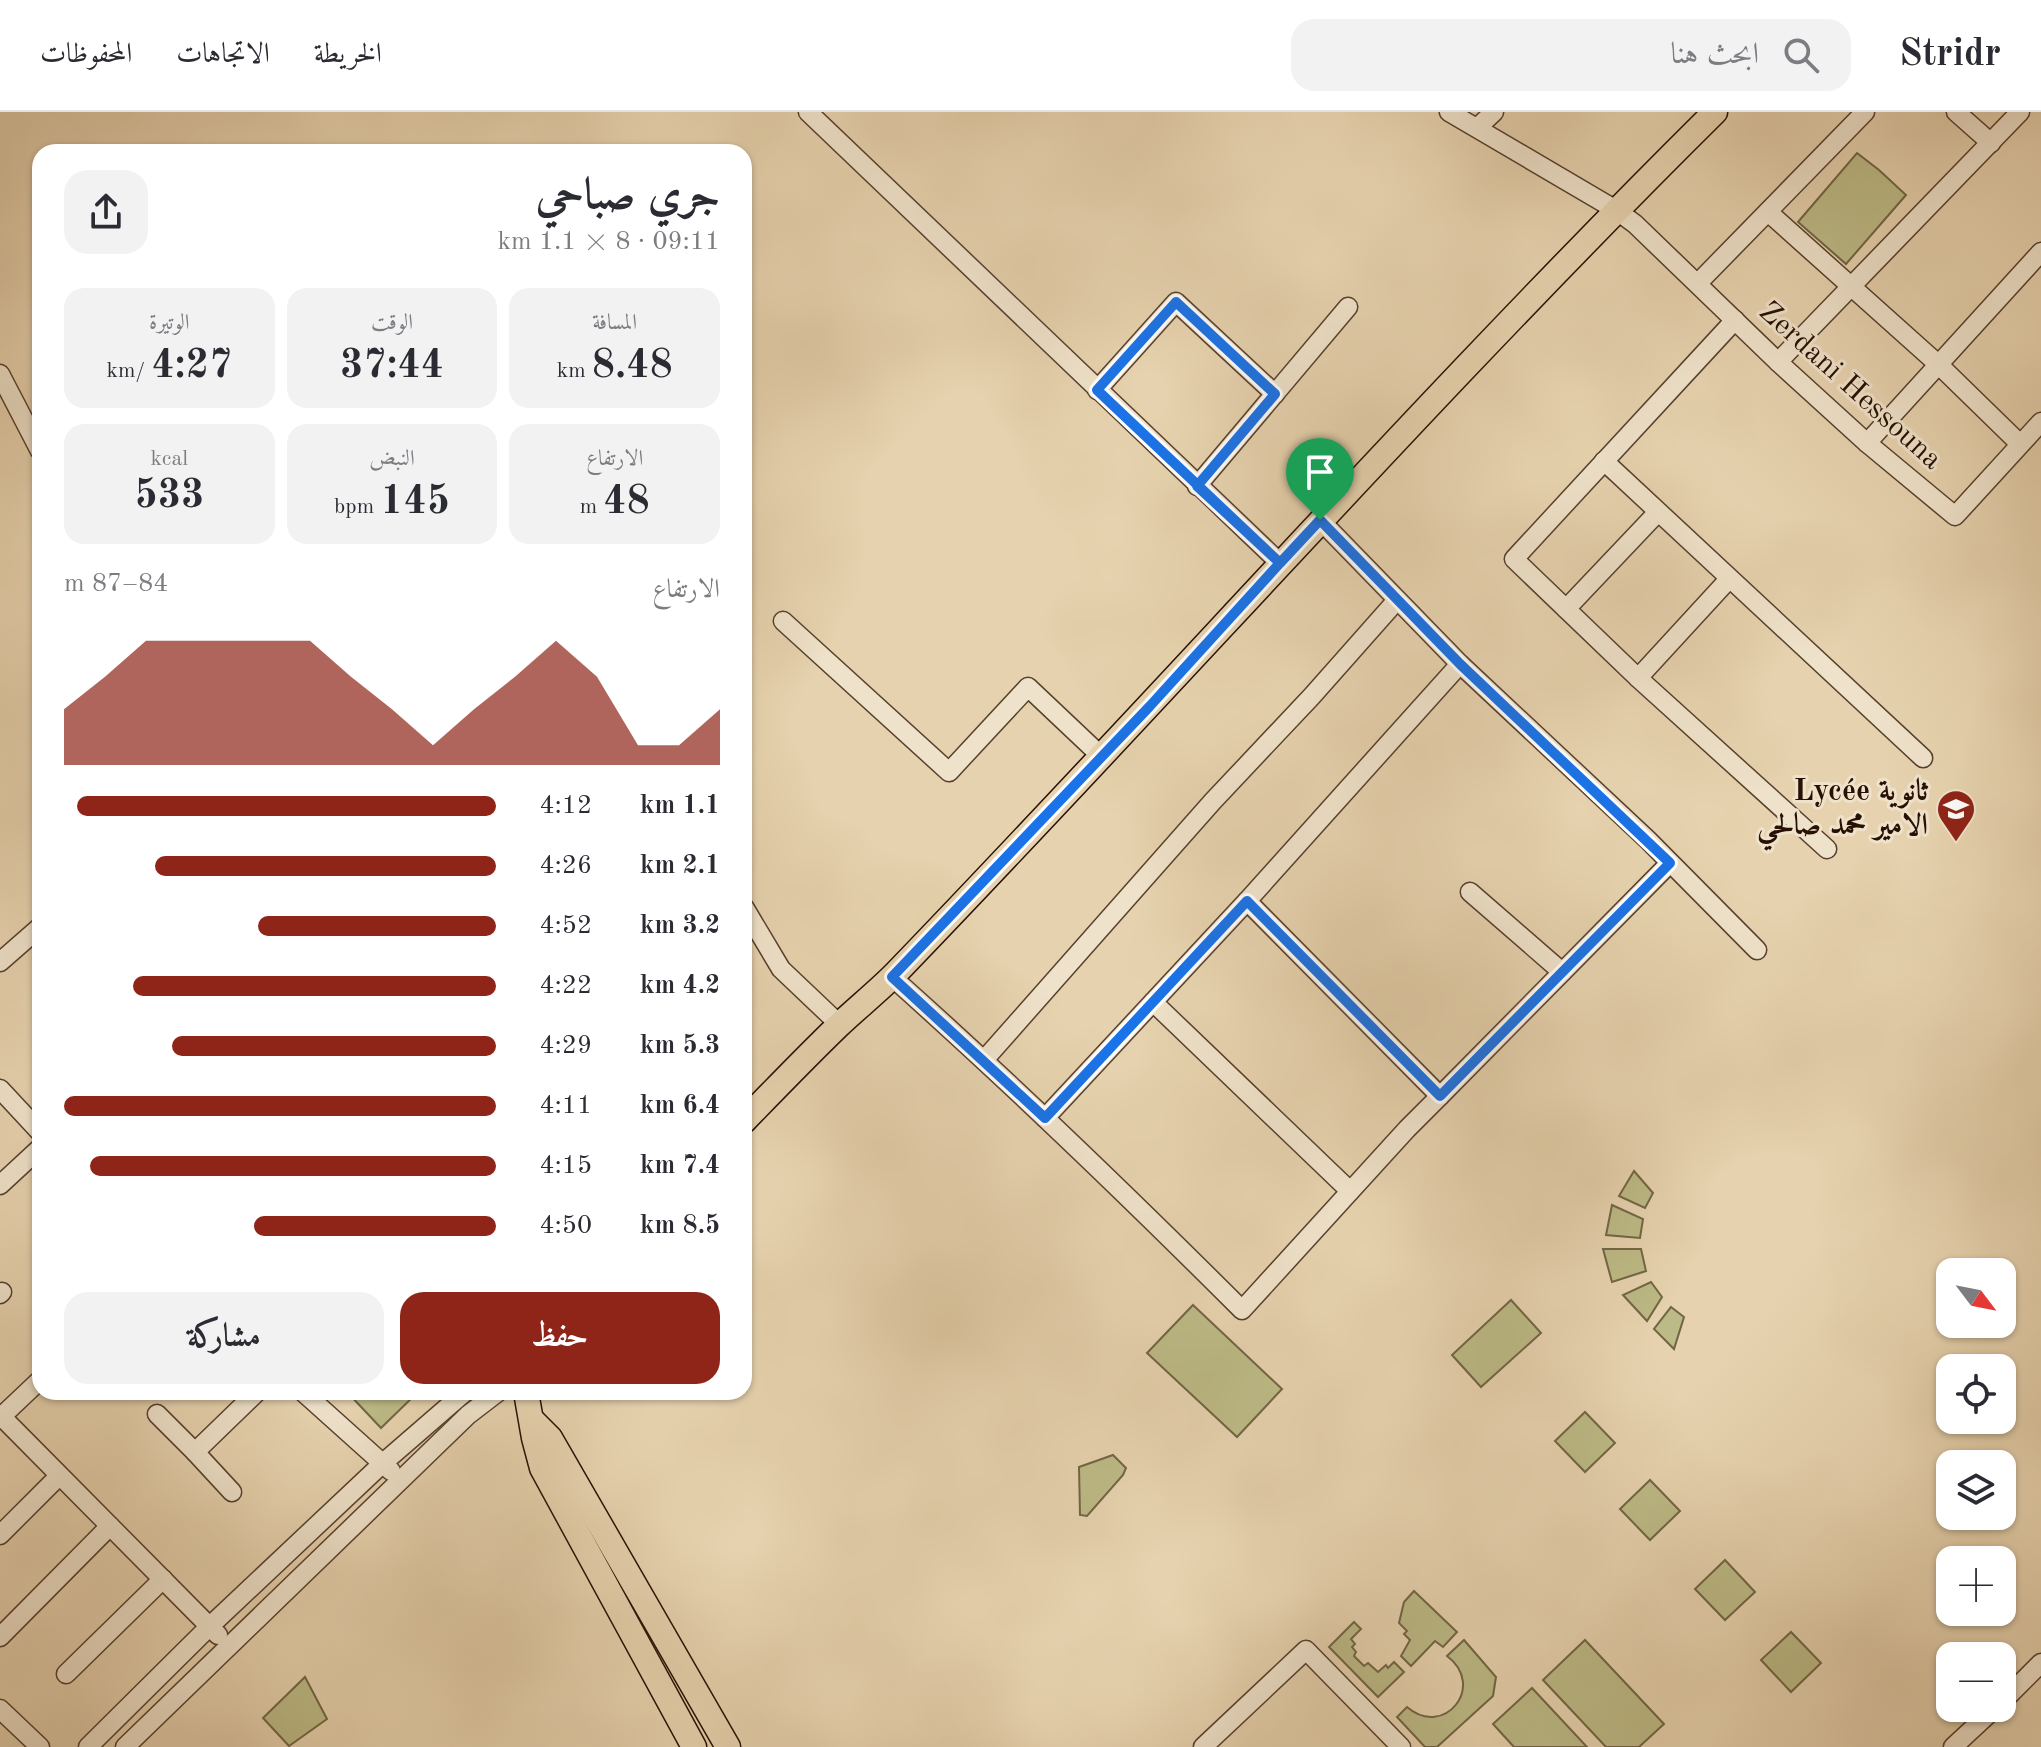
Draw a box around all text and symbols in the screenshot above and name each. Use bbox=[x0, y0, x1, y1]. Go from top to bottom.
search box bbox=[1291, 19, 1851, 91]
icon: search bbox=[1779, 33, 1823, 77]
text: Stridr bbox=[1899, 36, 2001, 74]
text: ابحث هنا bbox=[1671, 40, 1759, 70]
text: المحفوظات bbox=[40, 41, 132, 69]
text: الاتجاهات bbox=[176, 41, 270, 69]
text: الخريطة bbox=[314, 41, 382, 69]
button: share bbox=[64, 170, 148, 254]
text: جري صباحي bbox=[536, 174, 720, 218]
text: 09:11 · 8 × 1.1 km bbox=[498, 229, 720, 255]
street label: Zerdani Hessouna bbox=[1753, 296, 1947, 476]
text: الوتيرة bbox=[149, 312, 190, 334]
text: الوقت bbox=[371, 312, 413, 334]
text: المسافة bbox=[592, 312, 637, 334]
text: 4:27 bbox=[151, 347, 232, 387]
text: 37:44 bbox=[340, 347, 444, 387]
text: 8.48 bbox=[592, 347, 673, 387]
text: /km bbox=[106, 360, 151, 382]
text: km bbox=[557, 360, 592, 382]
pin bbox=[1286, 438, 1354, 520]
text: kcal bbox=[150, 448, 188, 470]
text: النبض bbox=[369, 448, 415, 470]
text: الارتفاع bbox=[586, 448, 643, 470]
icon: arrive bbox=[1298, 450, 1342, 494]
text: 533 bbox=[135, 477, 204, 517]
text: 145 bbox=[380, 483, 450, 523]
text: 48 bbox=[603, 483, 650, 523]
text: bpm bbox=[334, 496, 380, 518]
text: m bbox=[580, 496, 603, 518]
text: 84–87 m bbox=[64, 571, 168, 597]
text: الارتفاع bbox=[653, 577, 720, 603]
place label: Lycée ثانوية الامير محمد صالحي bbox=[1757, 776, 1929, 851]
school or university icon: Lycée ثانوية الامير محمد صالحي bbox=[1935, 788, 1977, 843]
text: 4:12 bbox=[539, 793, 592, 819]
text: 1.1 km bbox=[640, 793, 720, 819]
text: 4:26 bbox=[539, 853, 592, 879]
text: 2.1 km bbox=[640, 853, 720, 879]
text: 4:52 bbox=[539, 913, 592, 939]
text: 3.2 km bbox=[640, 913, 720, 939]
text: 4:22 bbox=[539, 973, 592, 999]
text: 4.2 km bbox=[640, 973, 720, 999]
text: 4:29 bbox=[539, 1033, 592, 1059]
text: 5.3 km bbox=[640, 1033, 720, 1059]
text: 4:11 bbox=[539, 1093, 592, 1119]
text: 6.4 km bbox=[640, 1093, 720, 1119]
text: 4:15 bbox=[539, 1153, 592, 1179]
text: 7.4 km bbox=[640, 1153, 720, 1179]
text: 4:50 bbox=[539, 1213, 592, 1239]
text: 8.5 km bbox=[640, 1213, 720, 1239]
north arrow bbox=[1936, 1258, 2016, 1338]
map controls bbox=[1936, 1258, 2016, 1722]
button: مشاركة bbox=[64, 1292, 384, 1384]
button: حفظ bbox=[400, 1292, 720, 1384]
button: locate bbox=[1936, 1354, 2016, 1434]
button: layers bbox=[1936, 1450, 2016, 1530]
button: + bbox=[1936, 1546, 2016, 1626]
button: − bbox=[1936, 1642, 2016, 1722]

